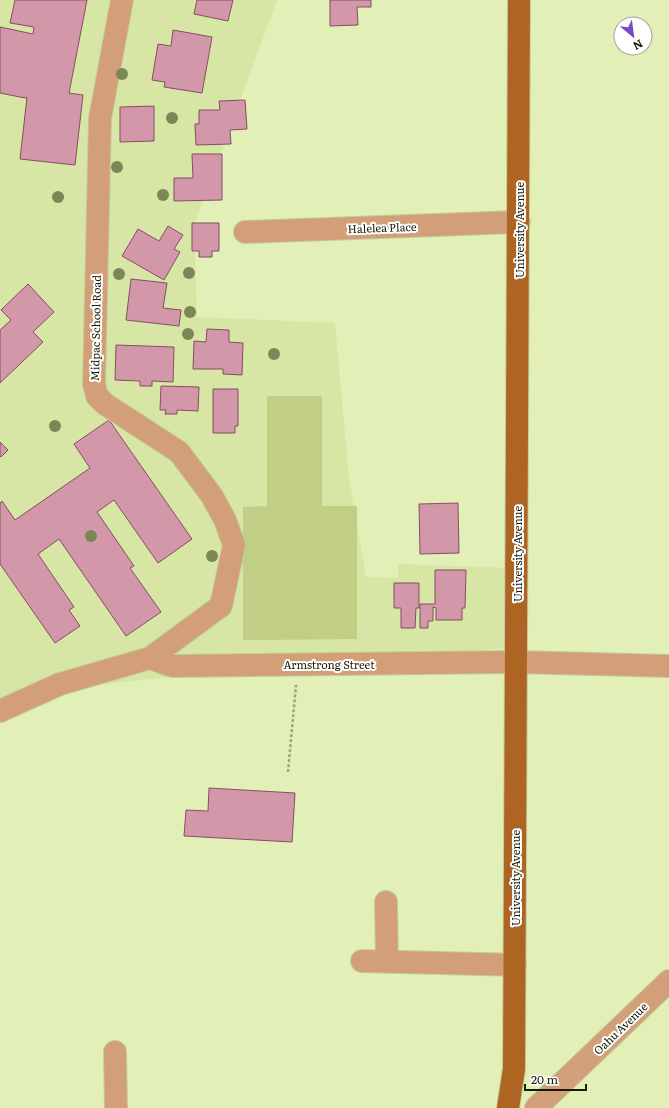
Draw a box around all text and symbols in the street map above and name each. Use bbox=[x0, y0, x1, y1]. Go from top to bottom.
north arrow bbox=[613, 16, 653, 56]
text: N bbox=[630, 36, 646, 55]
street label: University Avenue bbox=[511, 182, 527, 278]
street label: Halelea Place bbox=[347, 218, 417, 236]
street label: Midpac School Road bbox=[86, 275, 104, 381]
street label: University Avenue bbox=[509, 506, 525, 602]
street label: Armstrong Street bbox=[283, 656, 375, 672]
street label: University Avenue bbox=[507, 830, 523, 926]
street label: Oahu Avenue bbox=[590, 998, 651, 1058]
scale bar bbox=[525, 1066, 586, 1092]
text: 20 m bbox=[531, 1070, 558, 1088]

